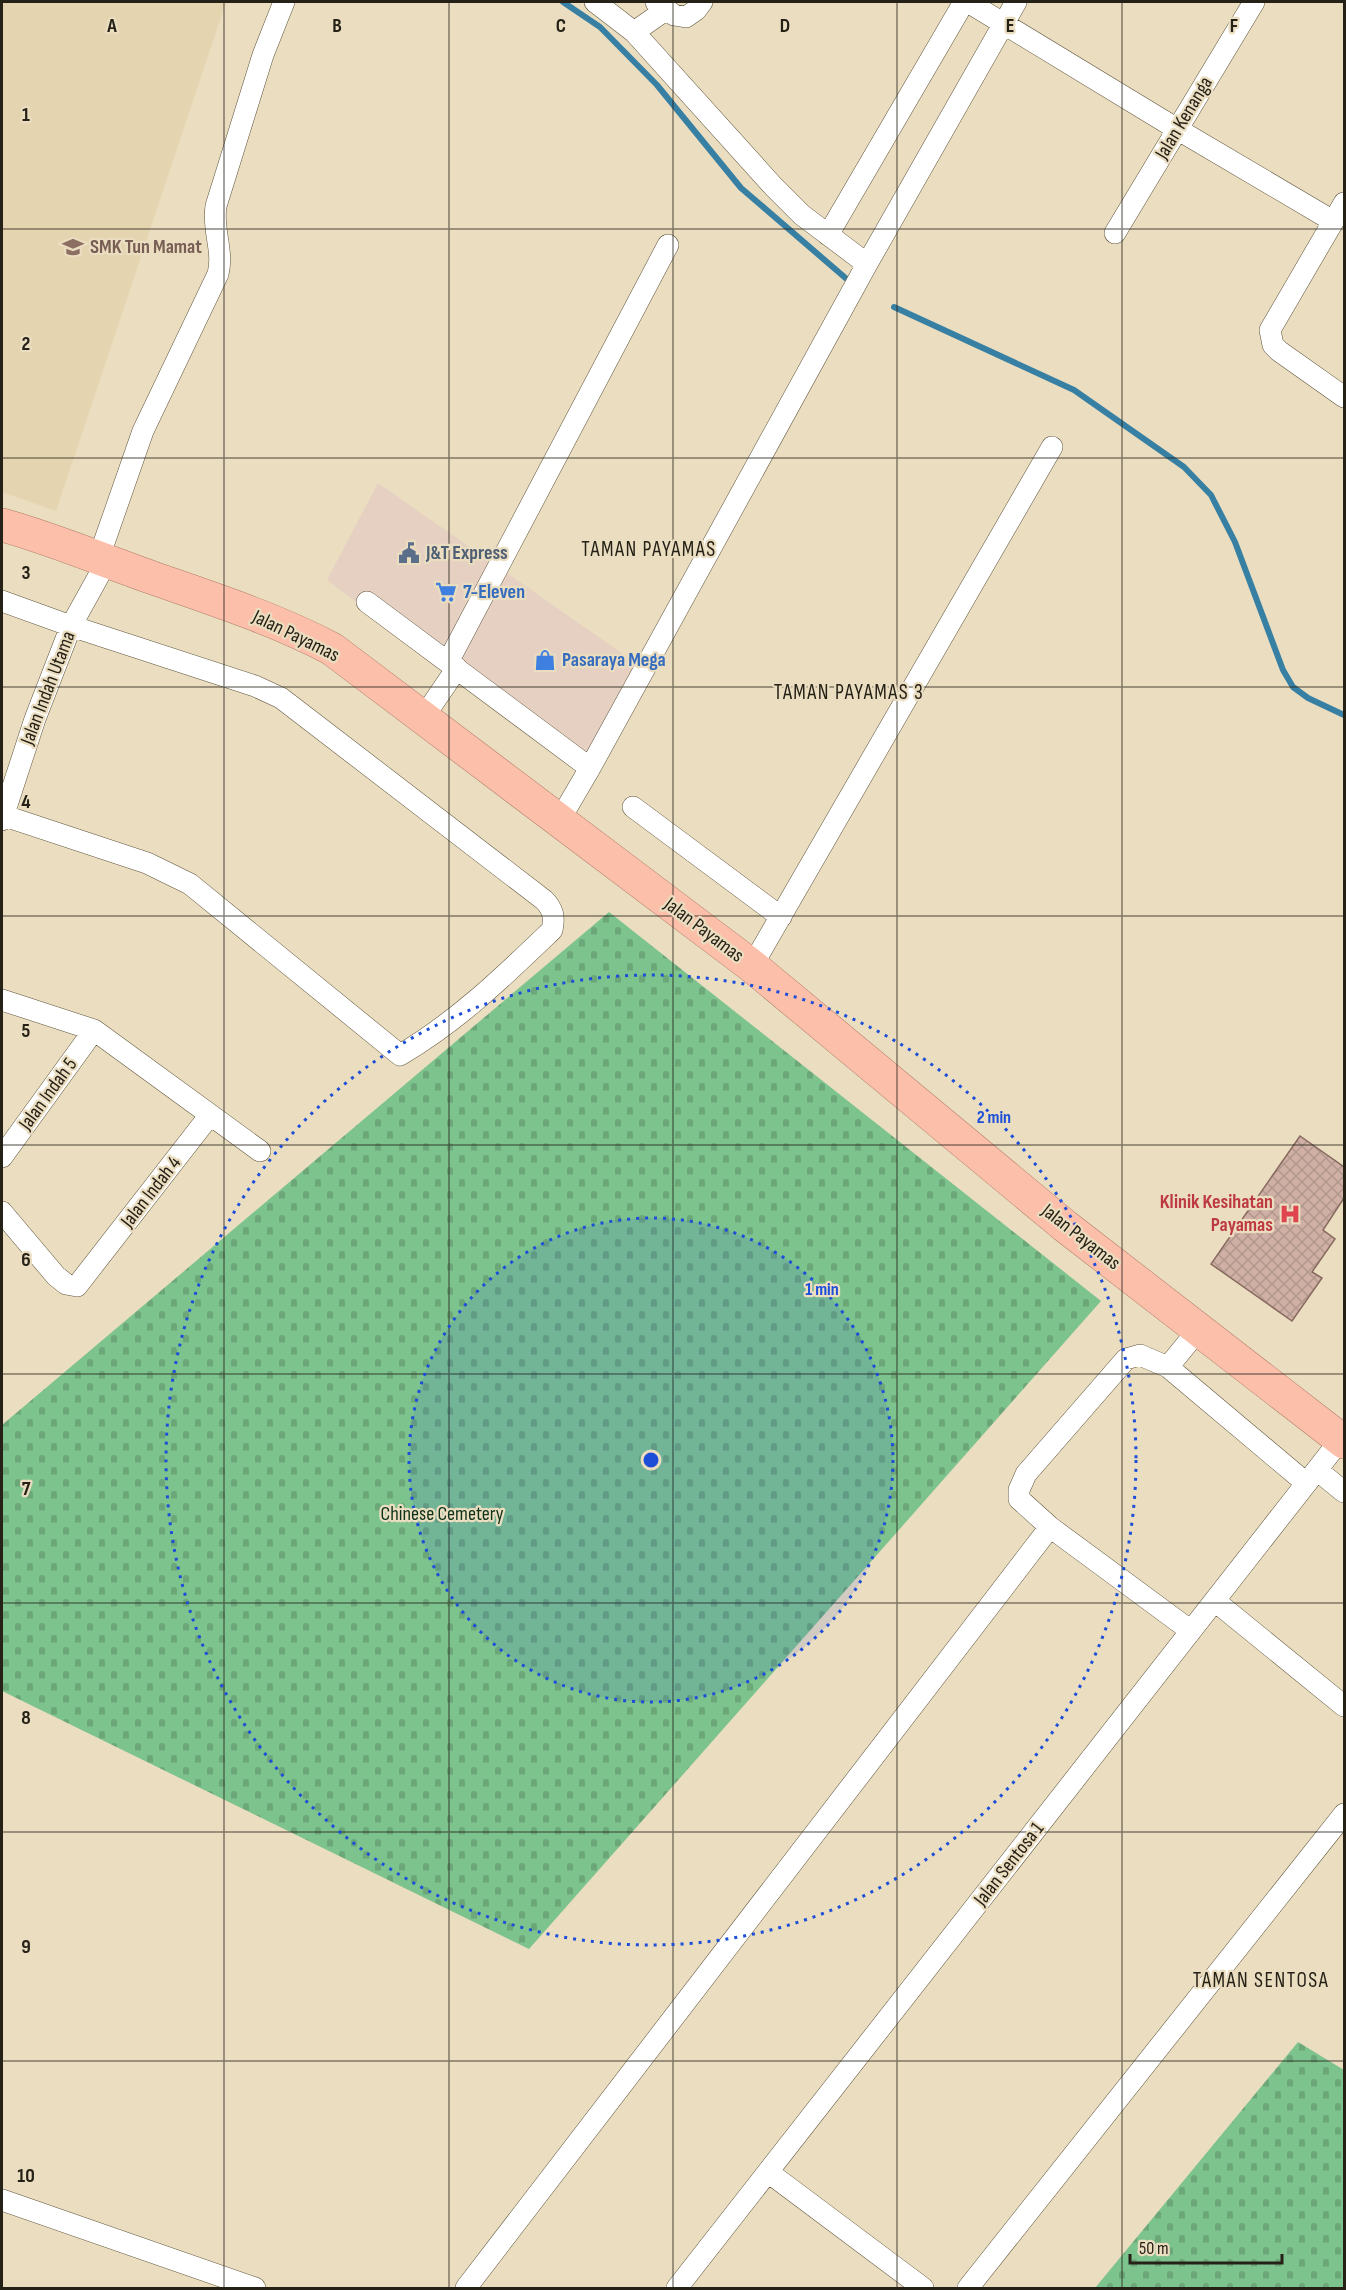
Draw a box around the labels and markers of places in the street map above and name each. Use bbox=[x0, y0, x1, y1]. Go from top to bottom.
school or university icon: SMK Tun Mamat bbox=[61, 235, 85, 259]
place label: SMK Tun Mamat bbox=[90, 235, 202, 259]
public building icon: J&T Express bbox=[397, 541, 421, 565]
place label: J&T Express bbox=[425, 541, 508, 565]
supermarket icon: 7-Eleven bbox=[434, 580, 458, 604]
place label: 7-Eleven bbox=[463, 580, 525, 604]
shop icon: Pasaraya Mega bbox=[533, 648, 557, 672]
place label: Pasaraya Mega bbox=[562, 648, 666, 672]
place label: Klinik Kesihatan Payamas bbox=[1160, 1190, 1273, 1237]
hospital icon: Klinik Kesihatan Payamas bbox=[1278, 1202, 1302, 1226]
centre of rings bbox=[641, 1450, 661, 1470]

